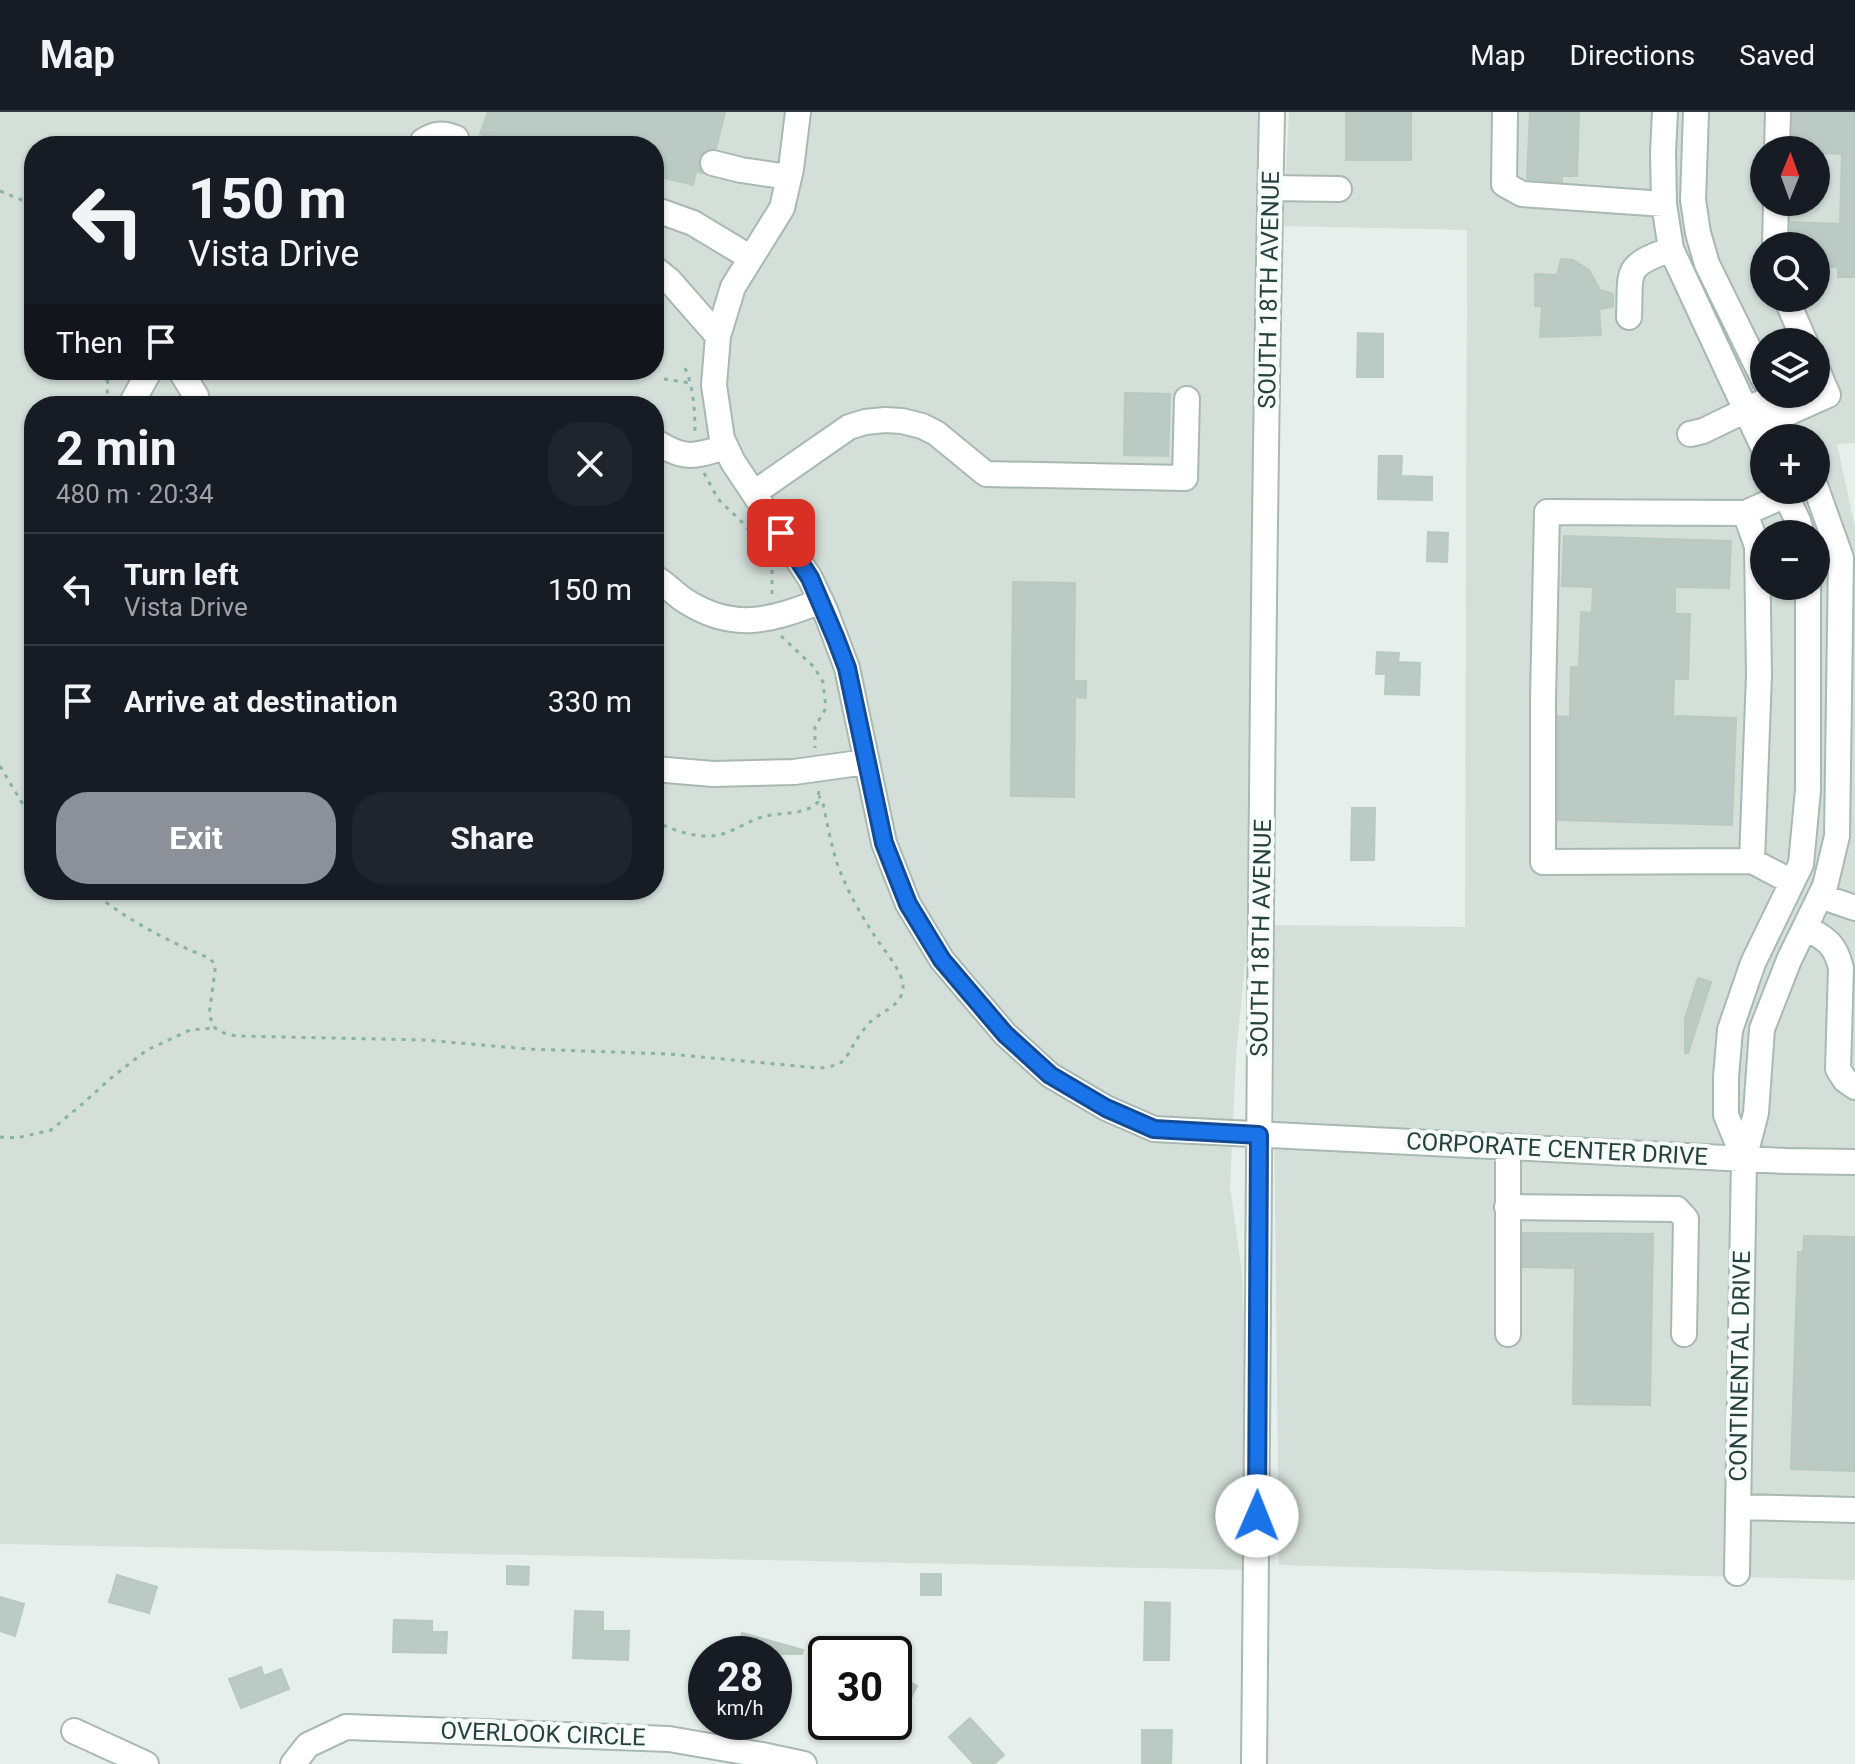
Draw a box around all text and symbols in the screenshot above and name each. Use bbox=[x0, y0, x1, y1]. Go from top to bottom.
text: Map bbox=[40, 33, 115, 77]
text: Map bbox=[1470, 39, 1526, 72]
text: Directions bbox=[1570, 39, 1695, 72]
text: Saved bbox=[1739, 39, 1815, 72]
north arrow bbox=[1750, 136, 1830, 216]
map controls bbox=[1750, 136, 1830, 600]
text: 150 m bbox=[188, 166, 347, 232]
icon: left bbox=[56, 168, 160, 272]
street label: SOUTH 18TH AVENUE bbox=[1253, 171, 1285, 409]
button: search bbox=[1750, 232, 1830, 312]
text: Vista Drive bbox=[188, 233, 359, 275]
icon: arrive bbox=[139, 320, 183, 364]
text: Then bbox=[56, 325, 123, 360]
button: layers bbox=[1750, 328, 1830, 408]
text: 2 min bbox=[56, 420, 177, 477]
button: close bbox=[548, 422, 632, 506]
button: + bbox=[1750, 424, 1830, 504]
text: 480 m · 20:34 bbox=[56, 479, 214, 509]
pin bbox=[747, 499, 815, 567]
icon: arrive bbox=[759, 511, 803, 555]
button: − bbox=[1750, 520, 1830, 600]
text: Turn left bbox=[124, 557, 239, 592]
icon: left bbox=[56, 567, 100, 611]
text: 150 m bbox=[548, 572, 632, 607]
text: Vista Drive bbox=[124, 592, 248, 622]
icon: arrive bbox=[56, 679, 100, 723]
text: Arrive at destination bbox=[124, 684, 398, 719]
text: 330 m bbox=[548, 684, 632, 719]
button: Exit bbox=[56, 792, 336, 884]
button: Share bbox=[352, 792, 632, 884]
street label: SOUTH 18TH AVENUE bbox=[1245, 819, 1277, 1057]
street label: CORPORATE CENTER DRIVE bbox=[1405, 1127, 1709, 1171]
street label: CONTINENTAL DRIVE bbox=[1724, 1250, 1756, 1482]
position arrow bbox=[1215, 1474, 1299, 1558]
speed limit sign: 30 bbox=[808, 1636, 912, 1740]
text: 28 bbox=[717, 1654, 763, 1701]
text: km/h bbox=[717, 1696, 763, 1720]
street label: OVERLOOK CIRCLE bbox=[440, 1716, 646, 1752]

